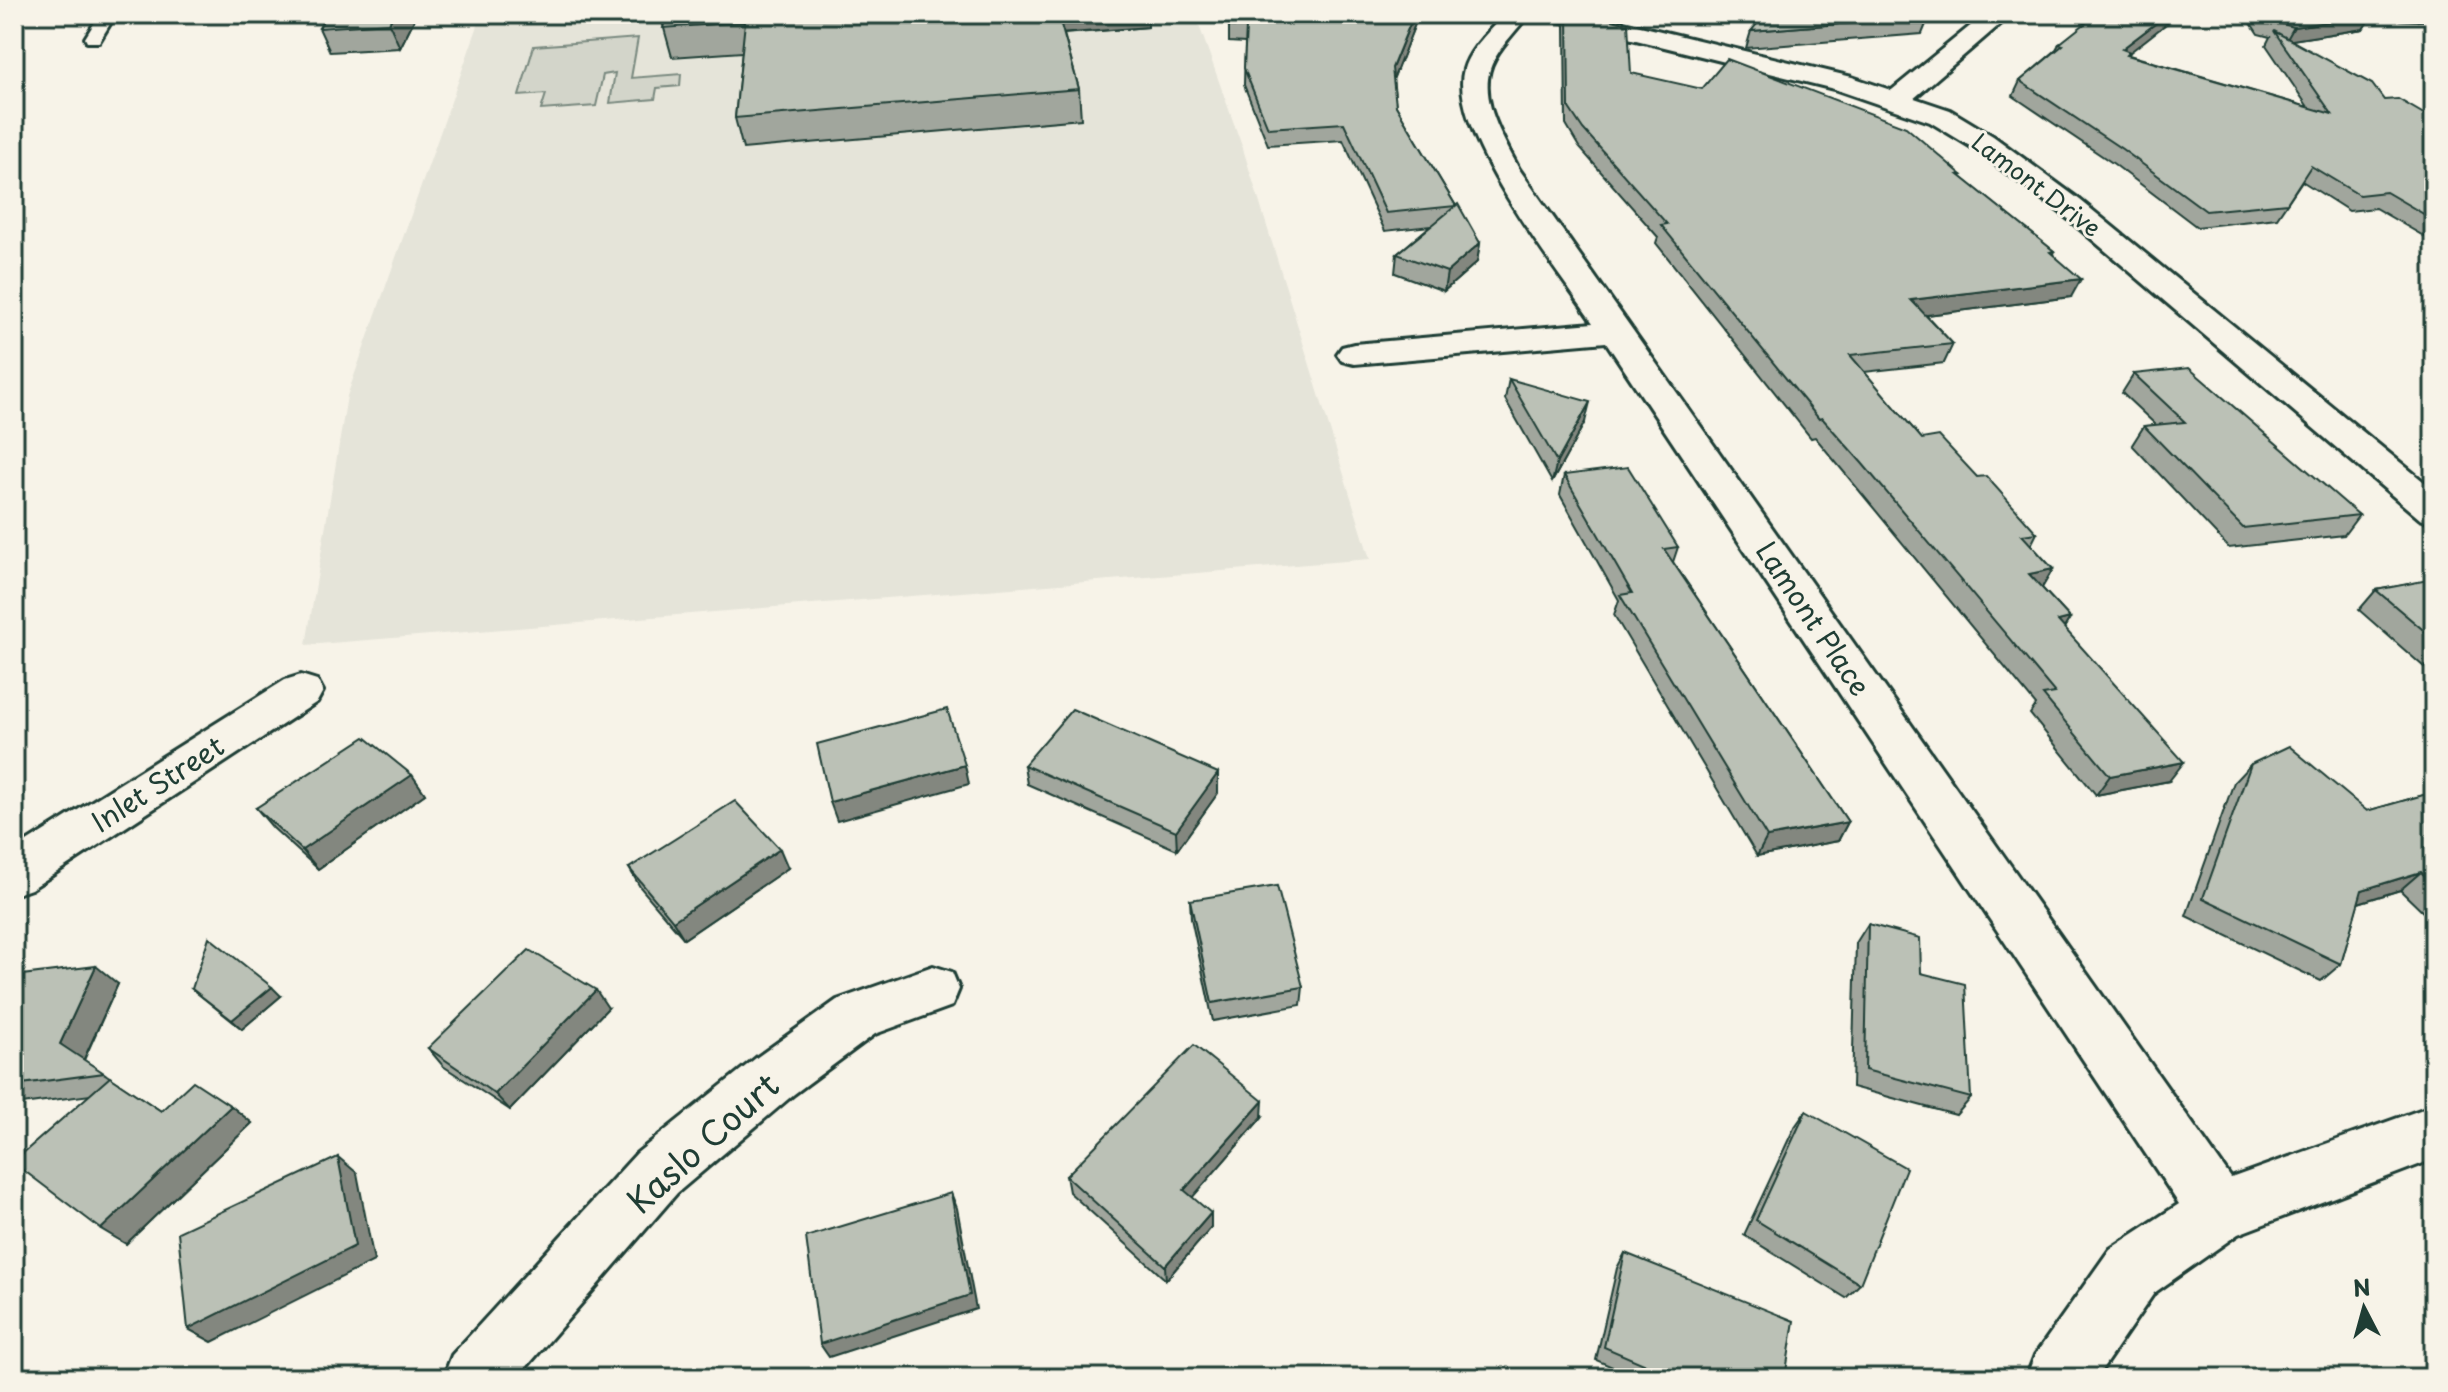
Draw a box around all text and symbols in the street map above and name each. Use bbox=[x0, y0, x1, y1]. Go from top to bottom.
street label: Lamont Drive bbox=[1965, 123, 2109, 245]
street label: Lamont Place bbox=[1746, 532, 1882, 704]
street label: Inlet Street bbox=[82, 724, 232, 842]
street label: Kaslo Court bbox=[614, 1059, 790, 1225]
north arrow bbox=[2324, 1268, 2404, 1348]
text: N bbox=[2351, 1269, 2372, 1304]

